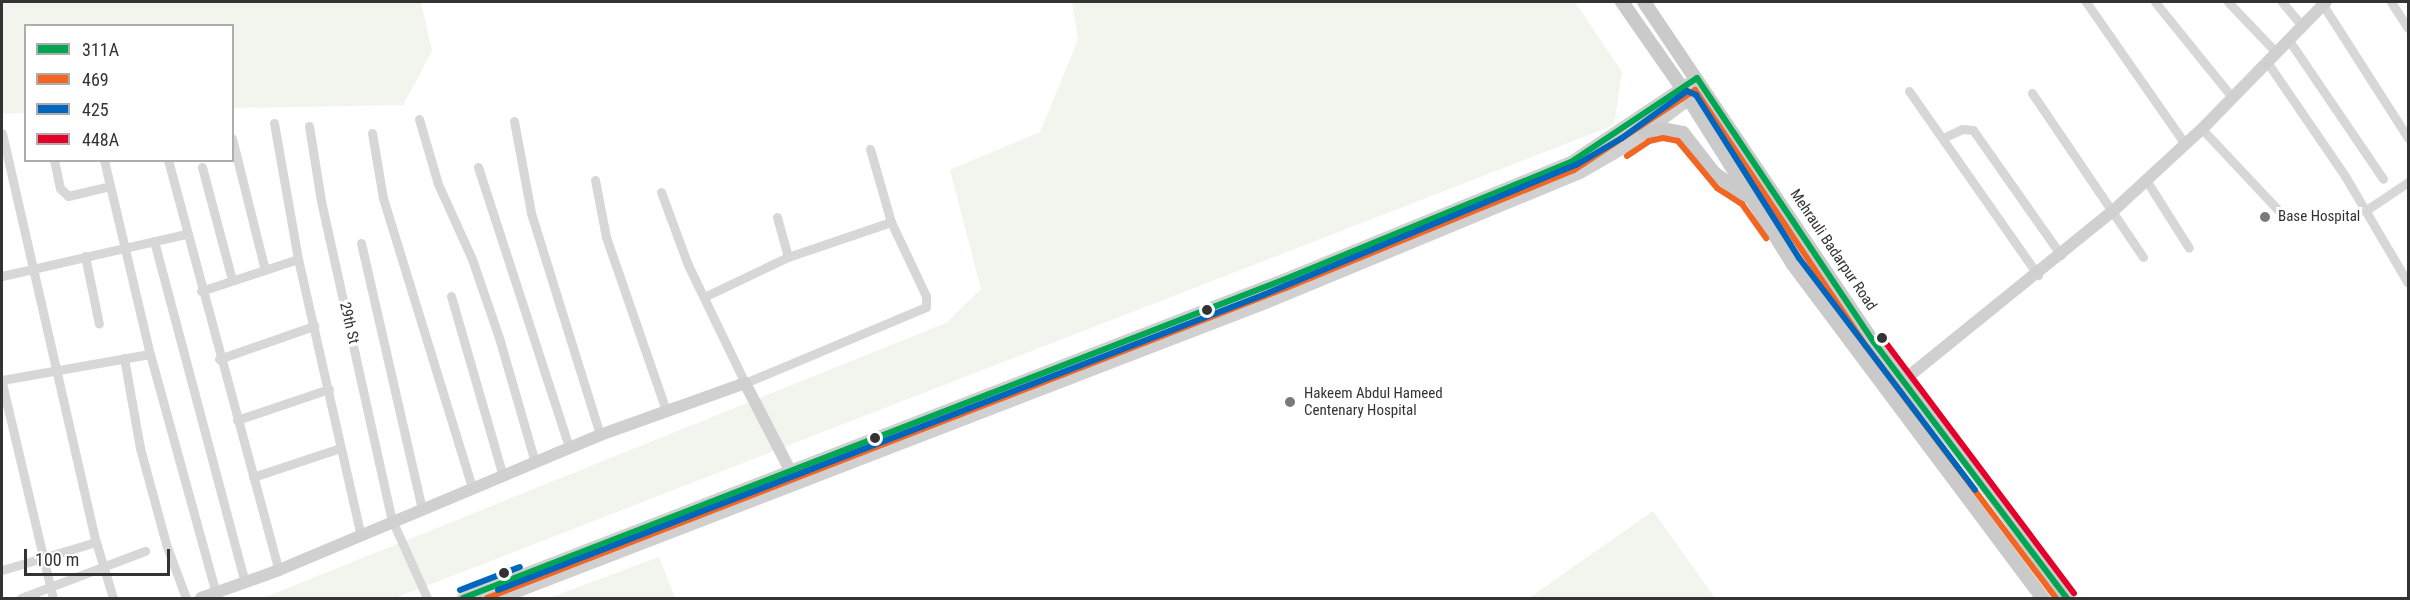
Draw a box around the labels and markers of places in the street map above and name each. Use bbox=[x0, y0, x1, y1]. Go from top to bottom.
marker: Base Hospital bbox=[2256, 208, 2274, 226]
place label: Base Hospital bbox=[2278, 208, 2360, 226]
unlabelled marker bbox=[1201, 304, 1213, 316]
unlabelled marker bbox=[1876, 332, 1888, 344]
place label: Hakeem Abdul Hameed Centenary Hospital bbox=[1304, 384, 1443, 419]
marker: Hakeem Abdul Hameed Centenary Hospital bbox=[1281, 393, 1299, 411]
unlabelled marker bbox=[869, 432, 881, 444]
unlabelled marker bbox=[498, 567, 510, 579]

